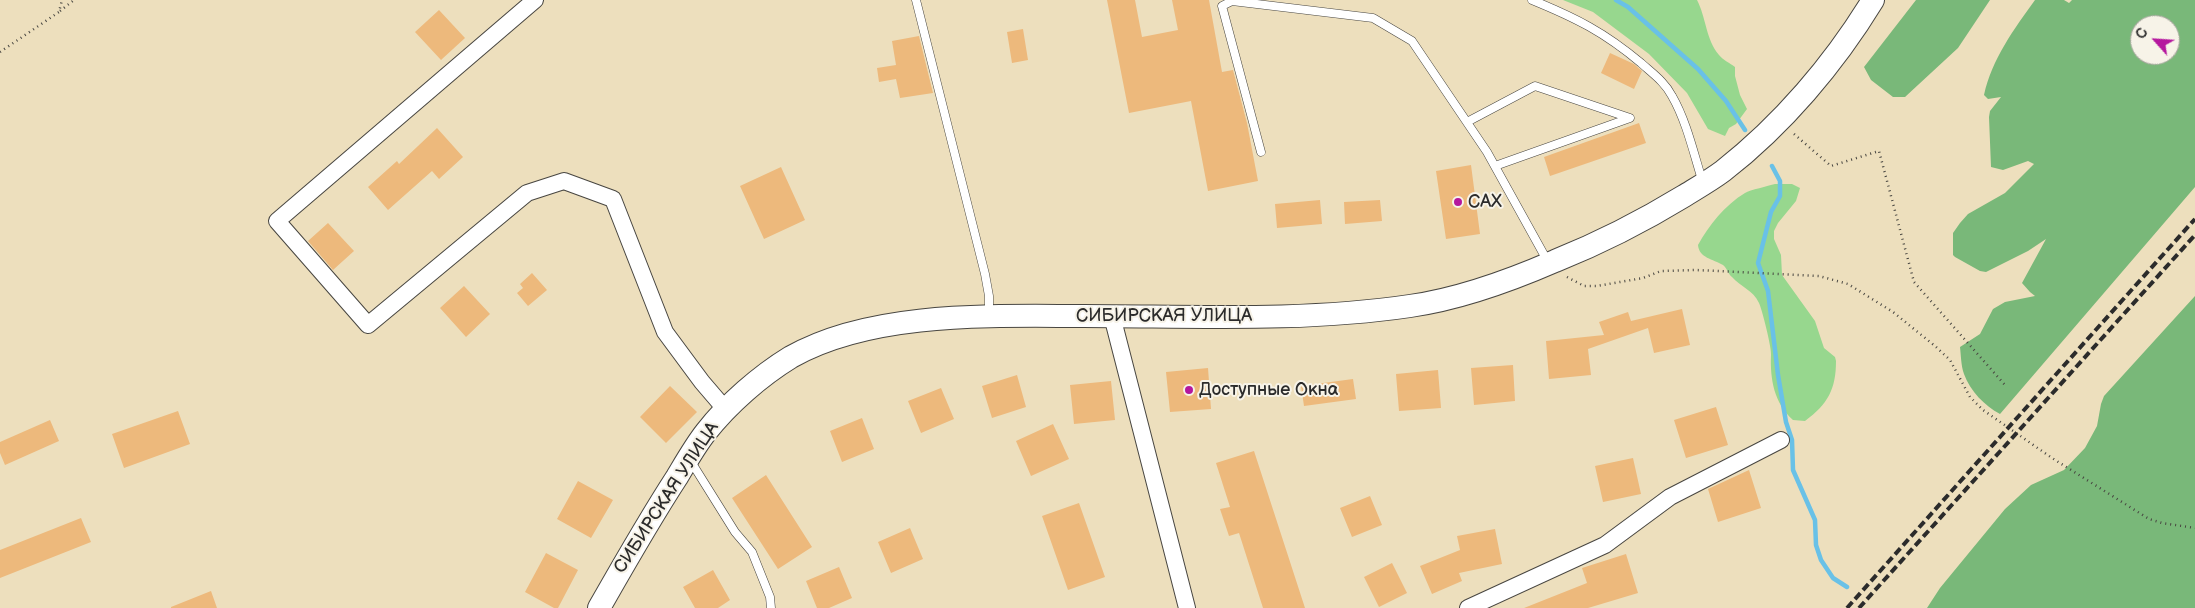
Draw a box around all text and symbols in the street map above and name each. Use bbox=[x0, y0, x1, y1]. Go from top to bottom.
north arrow bbox=[2130, 15, 2180, 65]
text: С bbox=[2132, 26, 2152, 42]
place label: САХ bbox=[1468, 191, 1502, 213]
marker: САХ bbox=[1452, 196, 1464, 208]
street label: СИБИРСКАЯ УЛИЦА bbox=[1076, 305, 1252, 327]
place label: Доступные Окна bbox=[1199, 379, 1338, 401]
marker: Доступные Окна bbox=[1183, 384, 1195, 396]
street label: СИБИРСКАЯ УЛИЦА bbox=[610, 418, 724, 578]

